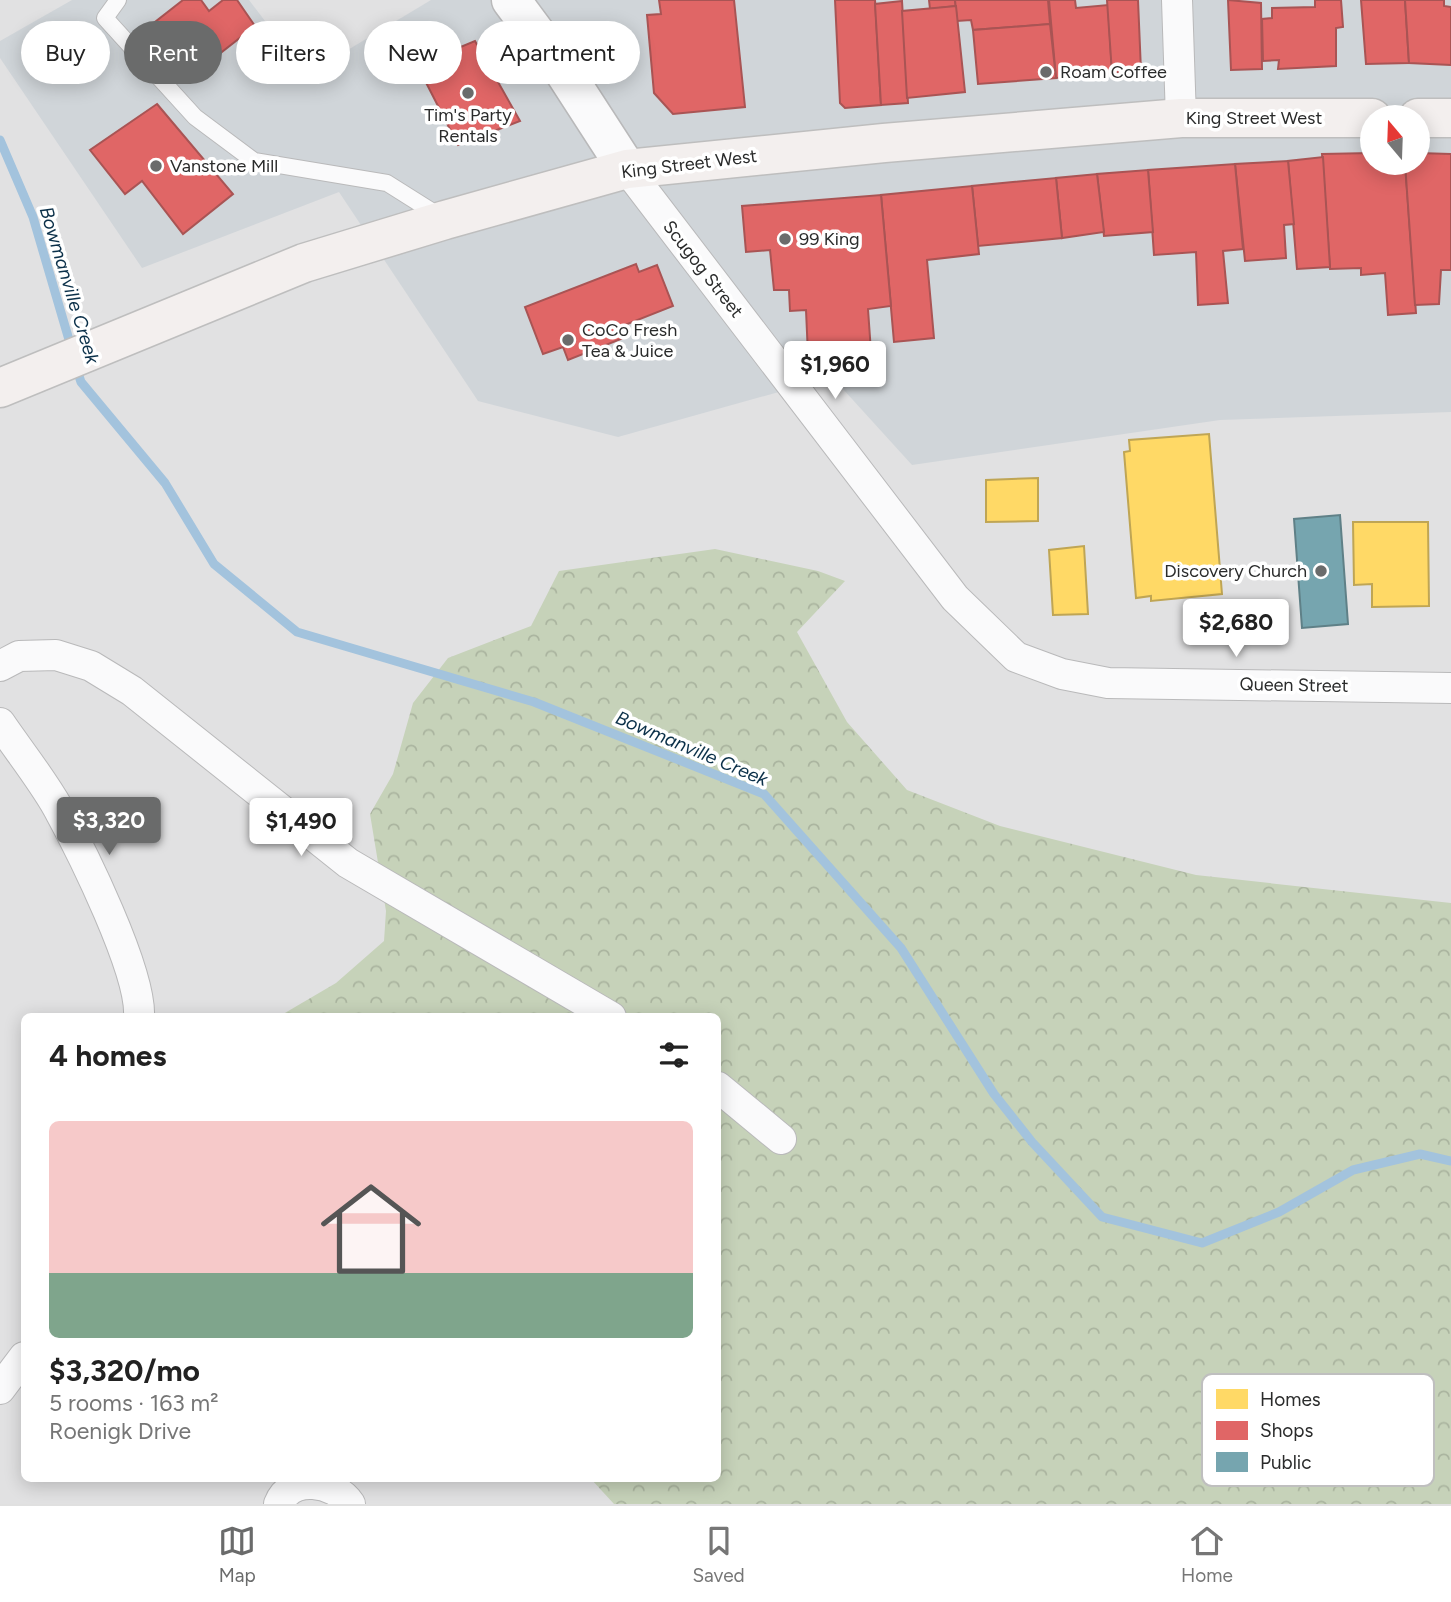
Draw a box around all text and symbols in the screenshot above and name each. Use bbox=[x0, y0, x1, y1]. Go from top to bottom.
chip: Buy bbox=[21, 21, 110, 84]
chip: Rent bbox=[124, 21, 222, 84]
chip: Filters bbox=[236, 21, 350, 84]
chip: New bbox=[364, 21, 462, 84]
chip: Apartment bbox=[476, 21, 640, 84]
place label: Roam Coffee bbox=[1060, 61, 1167, 83]
marker: Roam Coffee bbox=[1038, 64, 1054, 80]
marker: Tim's Party Rentals bbox=[460, 85, 476, 101]
place label: Tim's Party Rentals bbox=[424, 104, 512, 147]
north arrow bbox=[1360, 105, 1430, 175]
map controls bbox=[1360, 105, 1430, 175]
street label: King Street West bbox=[1186, 107, 1323, 129]
street label: King Street West bbox=[620, 145, 758, 183]
place label: Vanstone Mill bbox=[170, 155, 278, 177]
marker: Vanstone Mill bbox=[148, 158, 164, 174]
water label: Bowmanville Creek bbox=[35, 204, 105, 367]
street label: Scugog Street bbox=[658, 216, 748, 322]
place label: 99 King bbox=[799, 228, 860, 250]
marker: 99 King bbox=[777, 231, 793, 247]
place label: CoCo Fresh Tea & Juice bbox=[582, 319, 677, 362]
marker: CoCo Fresh Tea & Juice bbox=[560, 332, 576, 348]
pin: $1,960 bbox=[778, 342, 892, 401]
text: $1,960 bbox=[800, 350, 870, 378]
place label: Discovery Church bbox=[1164, 560, 1307, 582]
marker: Discovery Church bbox=[1313, 563, 1329, 579]
pin: $2,680 bbox=[1179, 600, 1293, 659]
text: $2,680 bbox=[1199, 608, 1273, 636]
street label: Queen Street bbox=[1239, 673, 1349, 697]
water label: Bowmanville Creek bbox=[612, 706, 772, 791]
pin: $3,320 bbox=[52, 798, 166, 857]
pin: $1,490 bbox=[244, 798, 358, 858]
text: $3,320 bbox=[73, 806, 145, 834]
text: $1,490 bbox=[265, 807, 337, 835]
icon: filters bbox=[655, 1036, 693, 1074]
text: 4 homes bbox=[49, 1037, 166, 1074]
icon: home bbox=[308, 1166, 434, 1292]
text: $3,320/mo bbox=[49, 1352, 200, 1389]
legend bbox=[1202, 1374, 1434, 1486]
text: Homes bbox=[1260, 1388, 1321, 1411]
text: 5 rooms · 163 m² bbox=[49, 1389, 218, 1417]
text: Roenigk Drive bbox=[49, 1417, 191, 1445]
text: Shops bbox=[1260, 1419, 1314, 1442]
text: Public bbox=[1260, 1451, 1312, 1474]
tab: Map bbox=[218, 1522, 256, 1587]
tab: Saved bbox=[692, 1522, 745, 1587]
tab: Home bbox=[1181, 1522, 1233, 1587]

